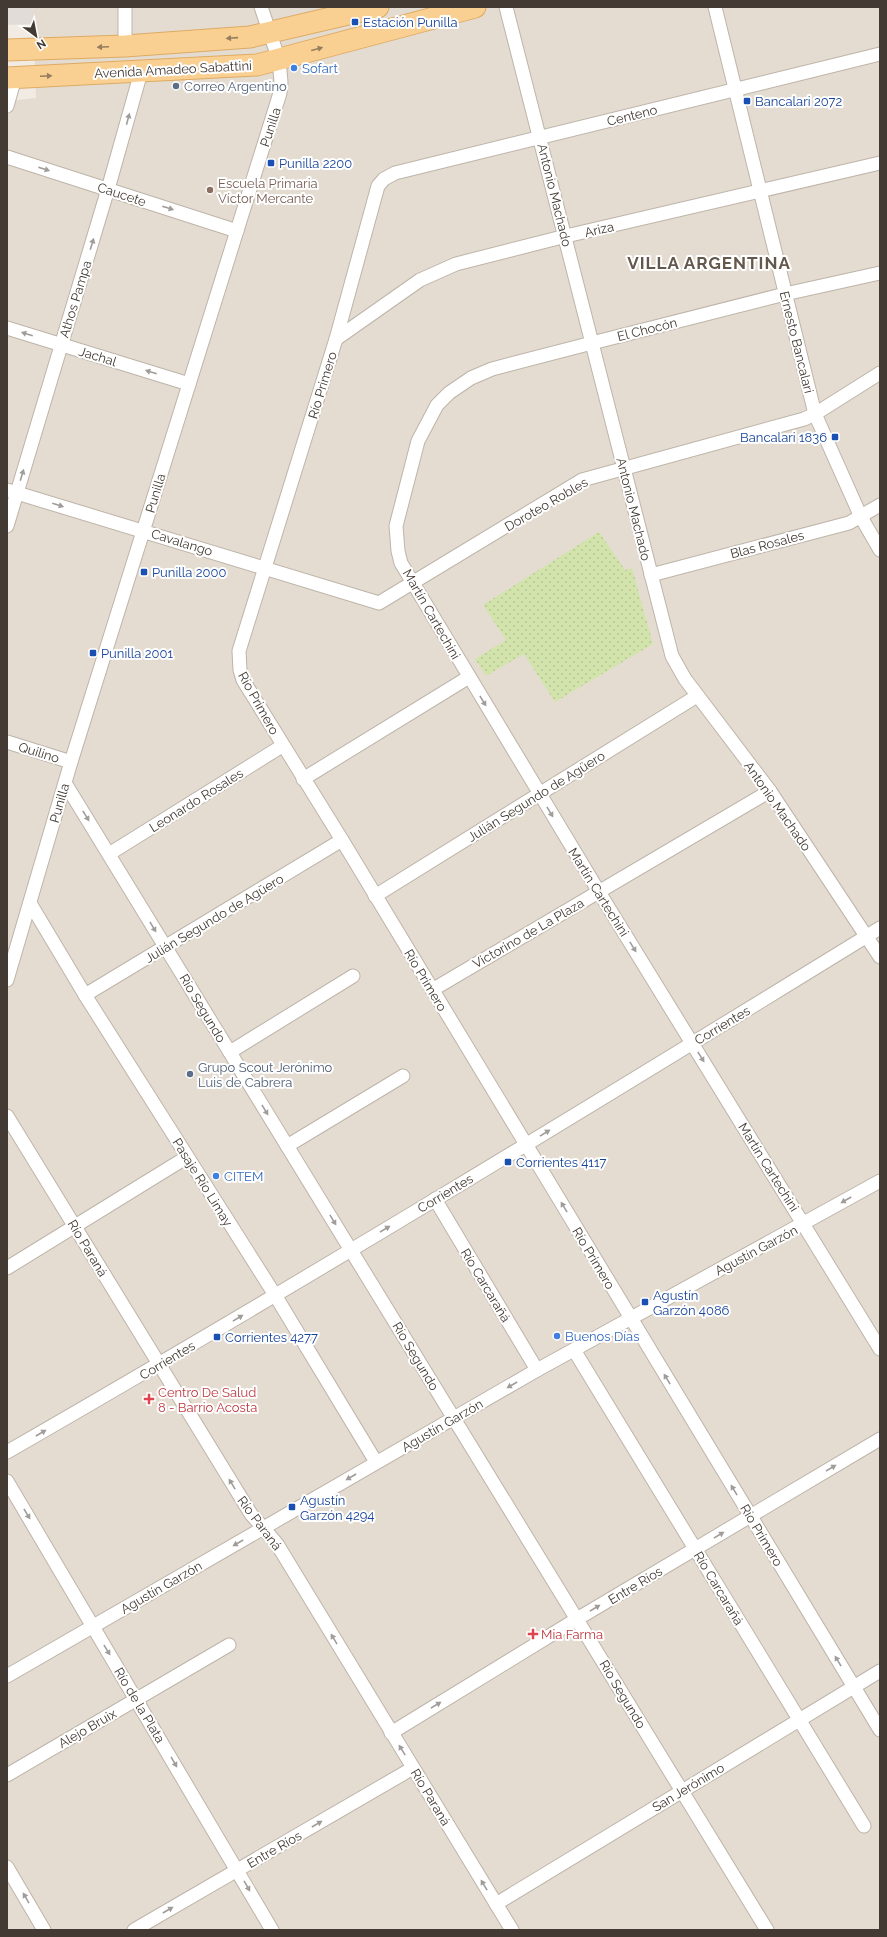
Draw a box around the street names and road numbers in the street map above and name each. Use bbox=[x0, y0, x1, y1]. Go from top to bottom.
street label: Avenida Amadeo Sabattini bbox=[94, 58, 252, 81]
street label: Centeno bbox=[605, 102, 659, 129]
street label: Punilla bbox=[257, 106, 284, 149]
street label: Antonio Machado bbox=[534, 142, 575, 249]
street label: Caucete bbox=[96, 180, 148, 209]
street label: Ariza bbox=[583, 219, 615, 240]
street label: Athos Pampa bbox=[57, 259, 94, 340]
street label: Ernesto Bancalari bbox=[777, 289, 816, 395]
street label: El Chocón bbox=[616, 315, 679, 344]
street label: Jachal bbox=[77, 344, 119, 369]
street label: Río Primero bbox=[305, 349, 340, 421]
street label: Antonio Machado bbox=[613, 456, 654, 563]
street label: Punilla bbox=[142, 472, 169, 515]
street label: Doroteo Robles bbox=[502, 475, 590, 534]
street label: Cavalango bbox=[149, 526, 215, 559]
street label: Blas Rosales bbox=[729, 527, 806, 562]
street label: Martín Cartechini bbox=[400, 567, 463, 662]
street label: Río Primero bbox=[235, 669, 282, 737]
street label: Quilino bbox=[17, 739, 61, 766]
street label: Julián Segundo de Agüero bbox=[465, 748, 608, 845]
street label: Antonio Machado bbox=[741, 759, 814, 854]
street label: Leonardo Rosales bbox=[147, 765, 246, 835]
street label: Punilla bbox=[47, 782, 72, 825]
street label: Martín Cartechini bbox=[565, 845, 632, 939]
street label: Julián Segundo de Agüero bbox=[142, 871, 286, 966]
street label: Victorino de La Plaza bbox=[470, 895, 587, 971]
street label: Río Primero bbox=[401, 947, 450, 1014]
street label: Río Segundo bbox=[176, 971, 229, 1045]
street label: Corrientes bbox=[692, 1003, 753, 1048]
street label: Martín Cartechini bbox=[735, 1120, 802, 1214]
street label: Pasaje Río Limay bbox=[169, 1135, 236, 1229]
street label: Corrientes bbox=[415, 1171, 476, 1216]
street label: Río Paraná bbox=[65, 1217, 110, 1279]
street label: Agustín Garzón bbox=[712, 1222, 800, 1278]
street label: Río Primero bbox=[569, 1225, 618, 1292]
street label: Río Carcarañá bbox=[458, 1246, 513, 1325]
street label: Río Segundo bbox=[389, 1319, 442, 1393]
street label: Corrientes bbox=[137, 1338, 198, 1383]
street label: Agustín Garzón bbox=[399, 1396, 486, 1455]
street label: Río Paraná bbox=[234, 1493, 285, 1553]
street label: Río Primero bbox=[737, 1502, 786, 1569]
street label: Río Carcarañá bbox=[691, 1549, 746, 1628]
street label: Agustín Garzón bbox=[118, 1558, 205, 1617]
street label: Entre Ríos bbox=[606, 1563, 665, 1607]
street label: Río Segundo bbox=[596, 1657, 649, 1731]
street label: Río de la Plata bbox=[111, 1665, 168, 1746]
street label: Alejo Bruix bbox=[56, 1706, 119, 1751]
street label: San Jerónimo bbox=[649, 1760, 727, 1815]
street label: Río Paraná bbox=[408, 1766, 453, 1828]
street label: Entre Ríos bbox=[244, 1828, 304, 1871]

